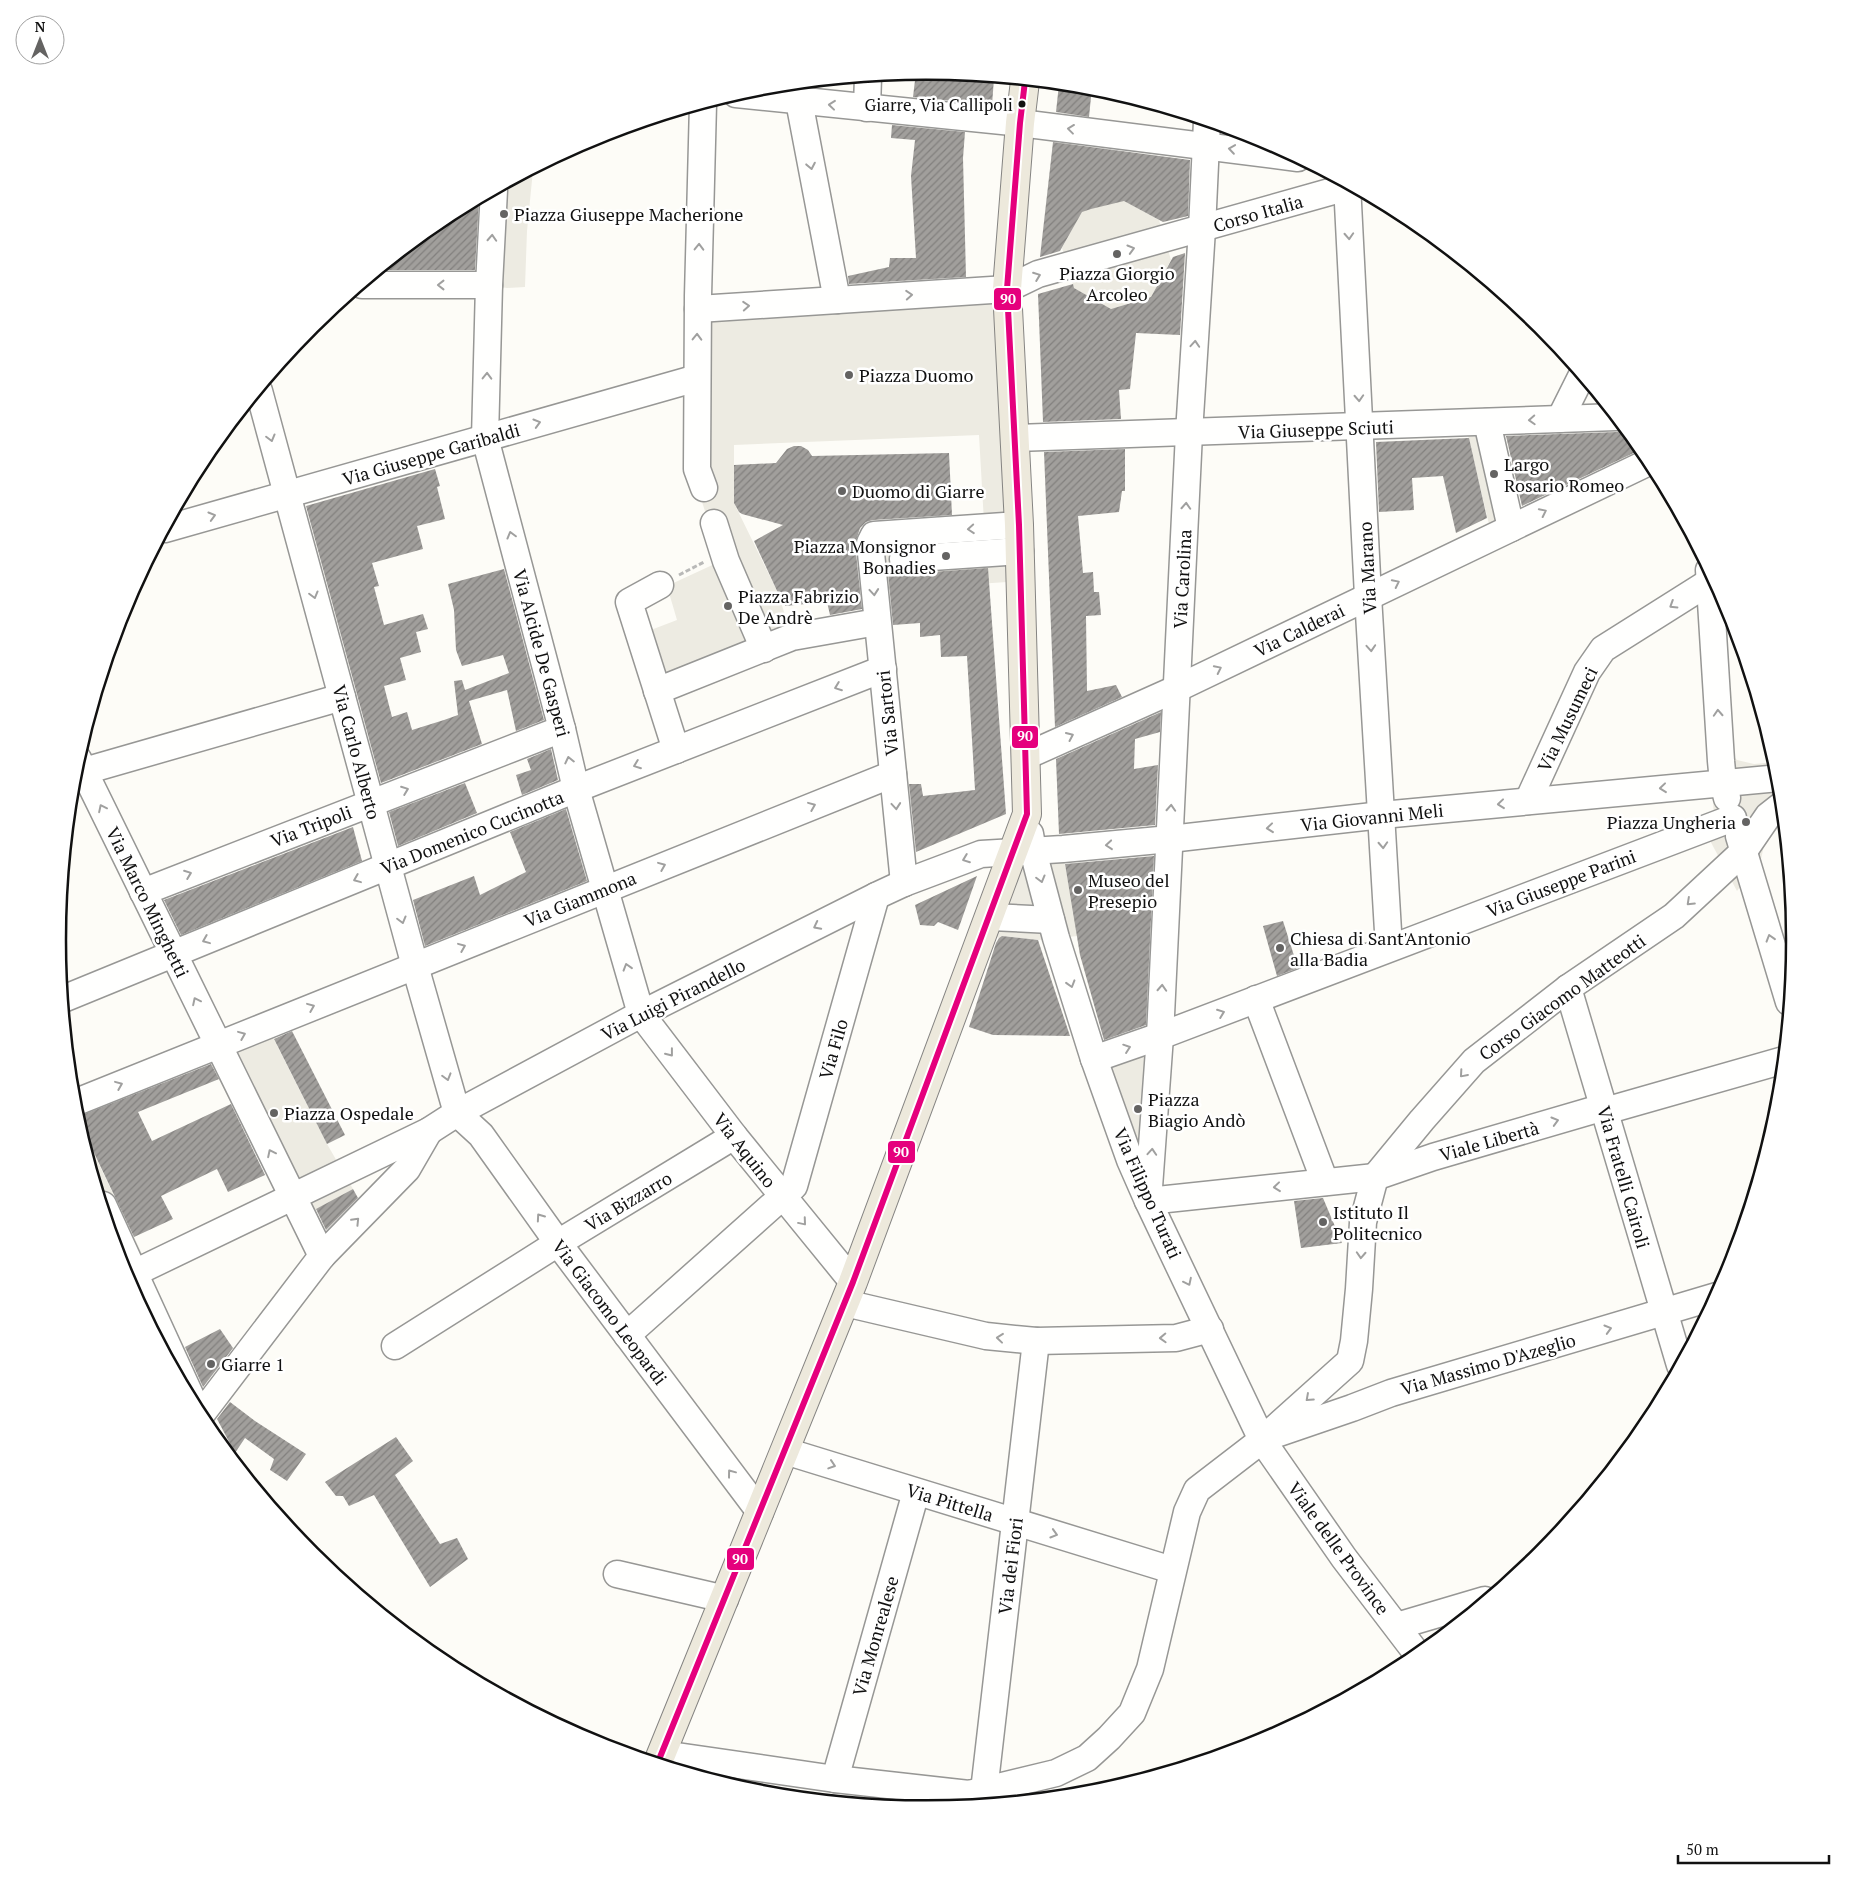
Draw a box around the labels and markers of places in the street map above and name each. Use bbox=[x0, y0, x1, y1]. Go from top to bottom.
place label: Giarre, Via Callipoli bbox=[865, 93, 1013, 116]
marker: Giarre, Via Callipoli bbox=[1017, 99, 1027, 109]
place label: Piazza Giuseppe Macherione bbox=[514, 202, 743, 226]
marker: Piazza Giuseppe Macherione bbox=[498, 208, 510, 220]
marker: Piazza Giorgio Arcoleo bbox=[1111, 248, 1123, 260]
place label: Piazza Giorgio Arcoleo bbox=[1059, 261, 1175, 306]
place label: Piazza Duomo bbox=[859, 363, 973, 387]
marker: Piazza Duomo bbox=[843, 369, 855, 381]
place label: Largo Rosario Romeo bbox=[1504, 452, 1624, 497]
marker: Largo Rosario Romeo bbox=[1488, 468, 1500, 480]
place label: Duomo di Giarre bbox=[852, 479, 984, 503]
marker: Duomo di Giarre bbox=[836, 485, 848, 497]
place label: Piazza Monsignor Bonadies bbox=[794, 534, 936, 579]
marker: Piazza Monsignor Bonadies bbox=[940, 550, 952, 562]
place label: Piazza Fabrizio De Andrè bbox=[738, 584, 859, 629]
marker: Piazza Fabrizio De Andrè bbox=[722, 600, 734, 612]
place label: Piazza Ungheria bbox=[1607, 810, 1736, 834]
marker: Piazza Ungheria bbox=[1740, 816, 1752, 828]
place label: Museo del Presepio bbox=[1088, 868, 1170, 913]
marker: Museo del Presepio bbox=[1072, 884, 1084, 896]
place label: Chiesa di Sant'Antonio alla Badia bbox=[1290, 926, 1471, 971]
marker: Chiesa di Sant'Antonio alla Badia bbox=[1274, 942, 1286, 954]
place label: Piazza Biagio Andò bbox=[1148, 1087, 1245, 1132]
place label: Piazza Ospedale bbox=[284, 1101, 414, 1125]
marker: Piazza Biagio Andò bbox=[1132, 1103, 1144, 1115]
marker: Piazza Ospedale bbox=[268, 1107, 280, 1119]
place label: Istituto Il Politecnico bbox=[1333, 1200, 1422, 1245]
marker: Istituto Il Politecnico bbox=[1317, 1216, 1329, 1228]
place label: Giarre 1 bbox=[221, 1352, 285, 1376]
marker: Giarre 1 bbox=[205, 1358, 217, 1370]

